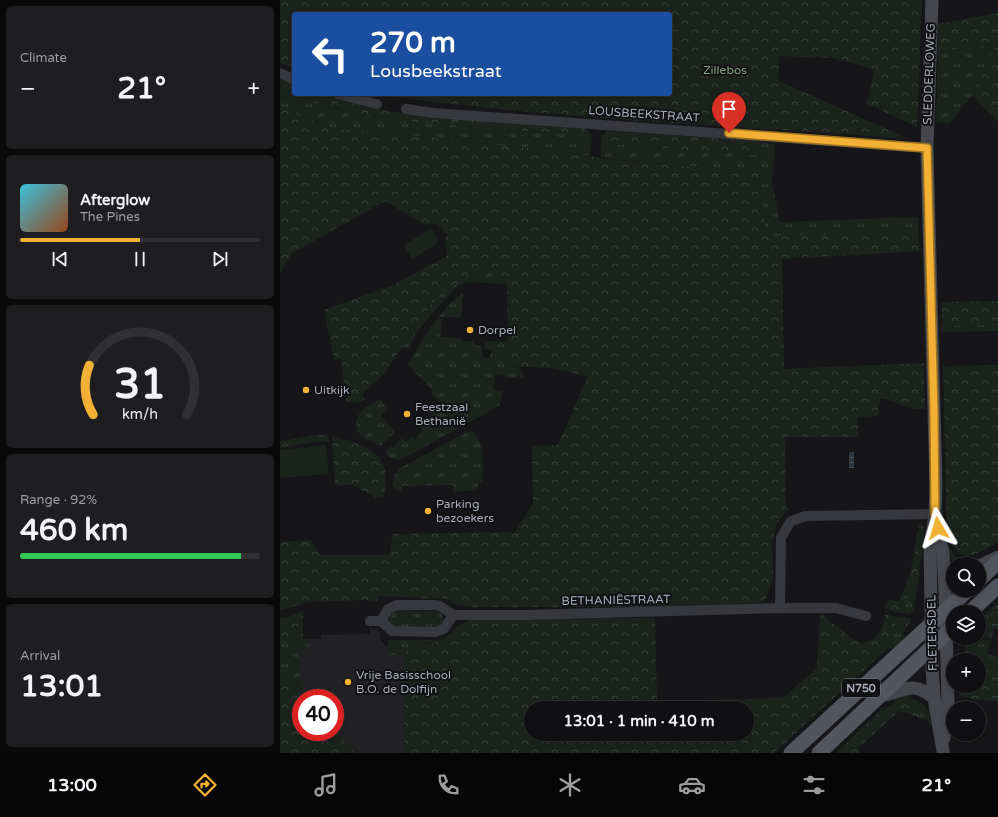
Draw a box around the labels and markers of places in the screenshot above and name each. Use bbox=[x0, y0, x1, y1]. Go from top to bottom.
pin bbox=[712, 92, 746, 133]
place label: Dorpel bbox=[478, 323, 516, 337]
marker: Dorpel bbox=[465, 325, 475, 335]
place label: Uitkijk bbox=[314, 383, 350, 397]
marker: Uitkijk bbox=[301, 385, 311, 395]
place label: Feestzaal Bethanië bbox=[415, 400, 468, 428]
marker: Feestzaal Bethanië bbox=[402, 409, 412, 419]
place label: Parking bezoekers bbox=[436, 497, 494, 525]
marker: Parking bezoekers bbox=[423, 506, 433, 516]
place label: Vrije Basisschool B.O. de Dolfijn bbox=[356, 668, 451, 696]
marker: Vrije Basisschool B.O. de Dolfijn bbox=[343, 677, 353, 687]

